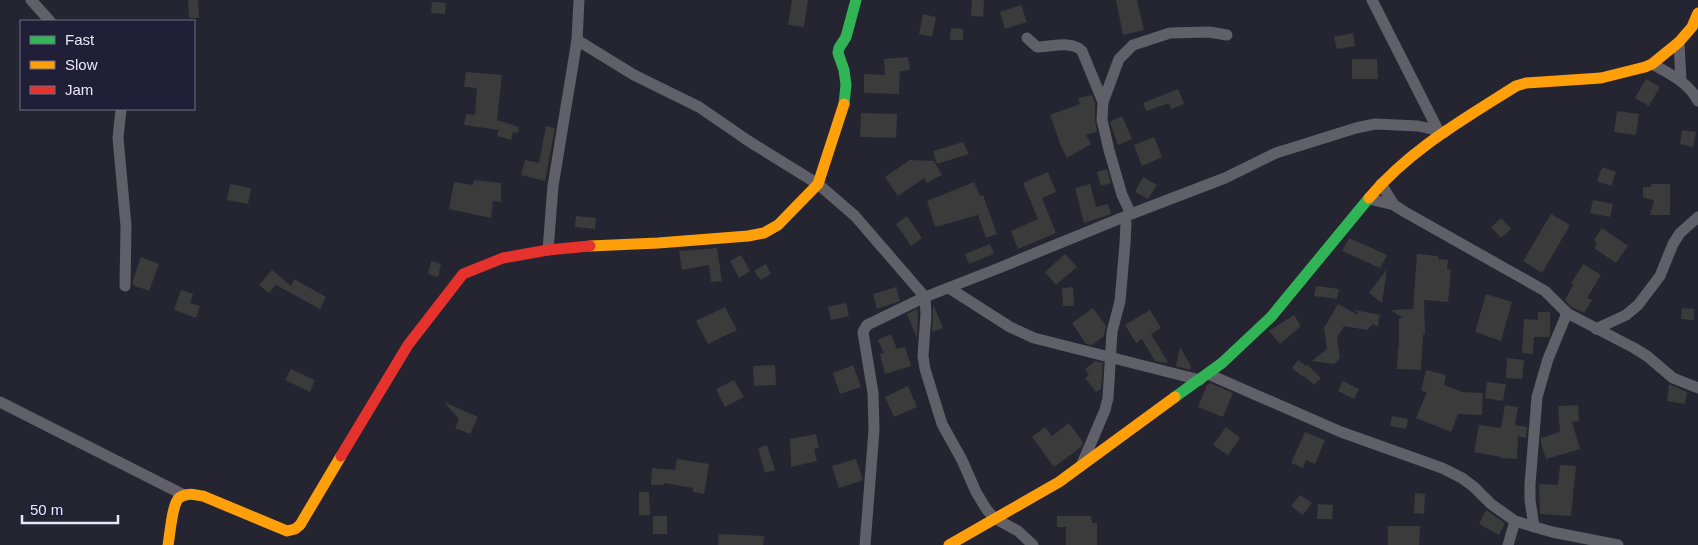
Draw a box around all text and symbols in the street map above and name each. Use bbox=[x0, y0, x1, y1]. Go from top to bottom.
legend bbox=[20, 20, 195, 110]
text: Fast bbox=[65, 31, 95, 48]
text: Slow bbox=[65, 56, 98, 73]
text: Jam bbox=[65, 81, 93, 98]
scale bar bbox=[22, 492, 119, 524]
text: 50 m bbox=[30, 501, 63, 518]

